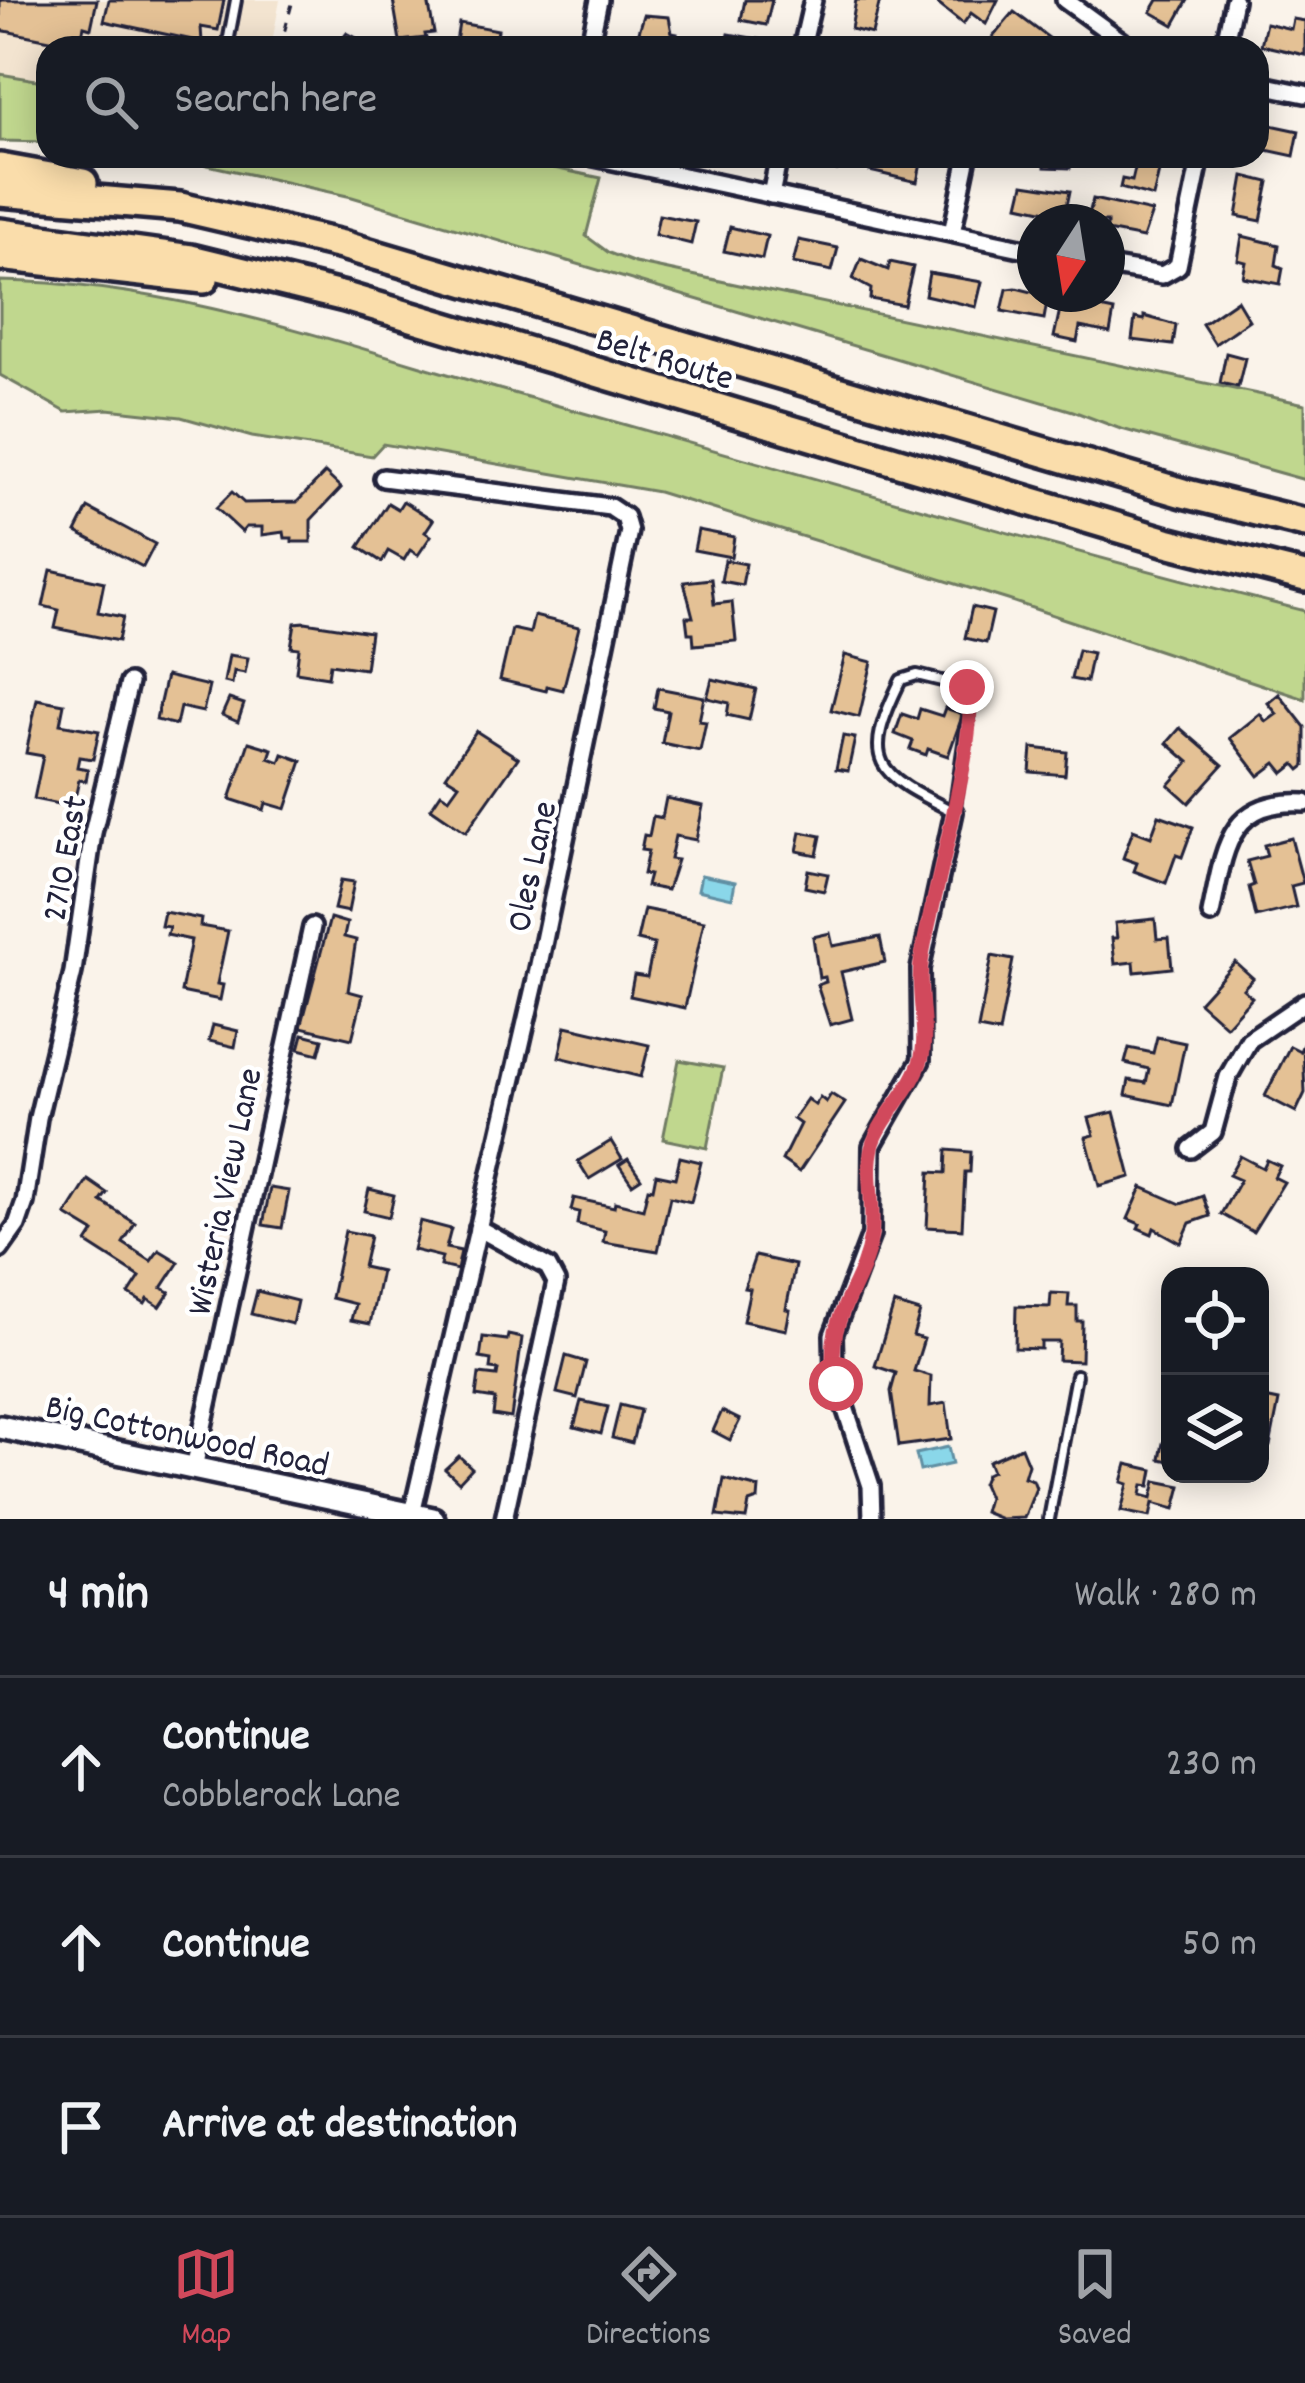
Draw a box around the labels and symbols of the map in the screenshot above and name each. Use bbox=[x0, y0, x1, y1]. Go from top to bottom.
north arrow bbox=[1017, 204, 1125, 312]
street label: Belt Route bbox=[589, 316, 739, 407]
route end bbox=[940, 660, 994, 714]
street label: 2710 East bbox=[31, 792, 105, 926]
street label: Oles Lane bbox=[496, 797, 574, 937]
street label: Wisteria View Lane bbox=[176, 1064, 279, 1321]
route start bbox=[809, 1357, 863, 1411]
street label: Big Cottonwood Road bbox=[40, 1383, 333, 1494]

